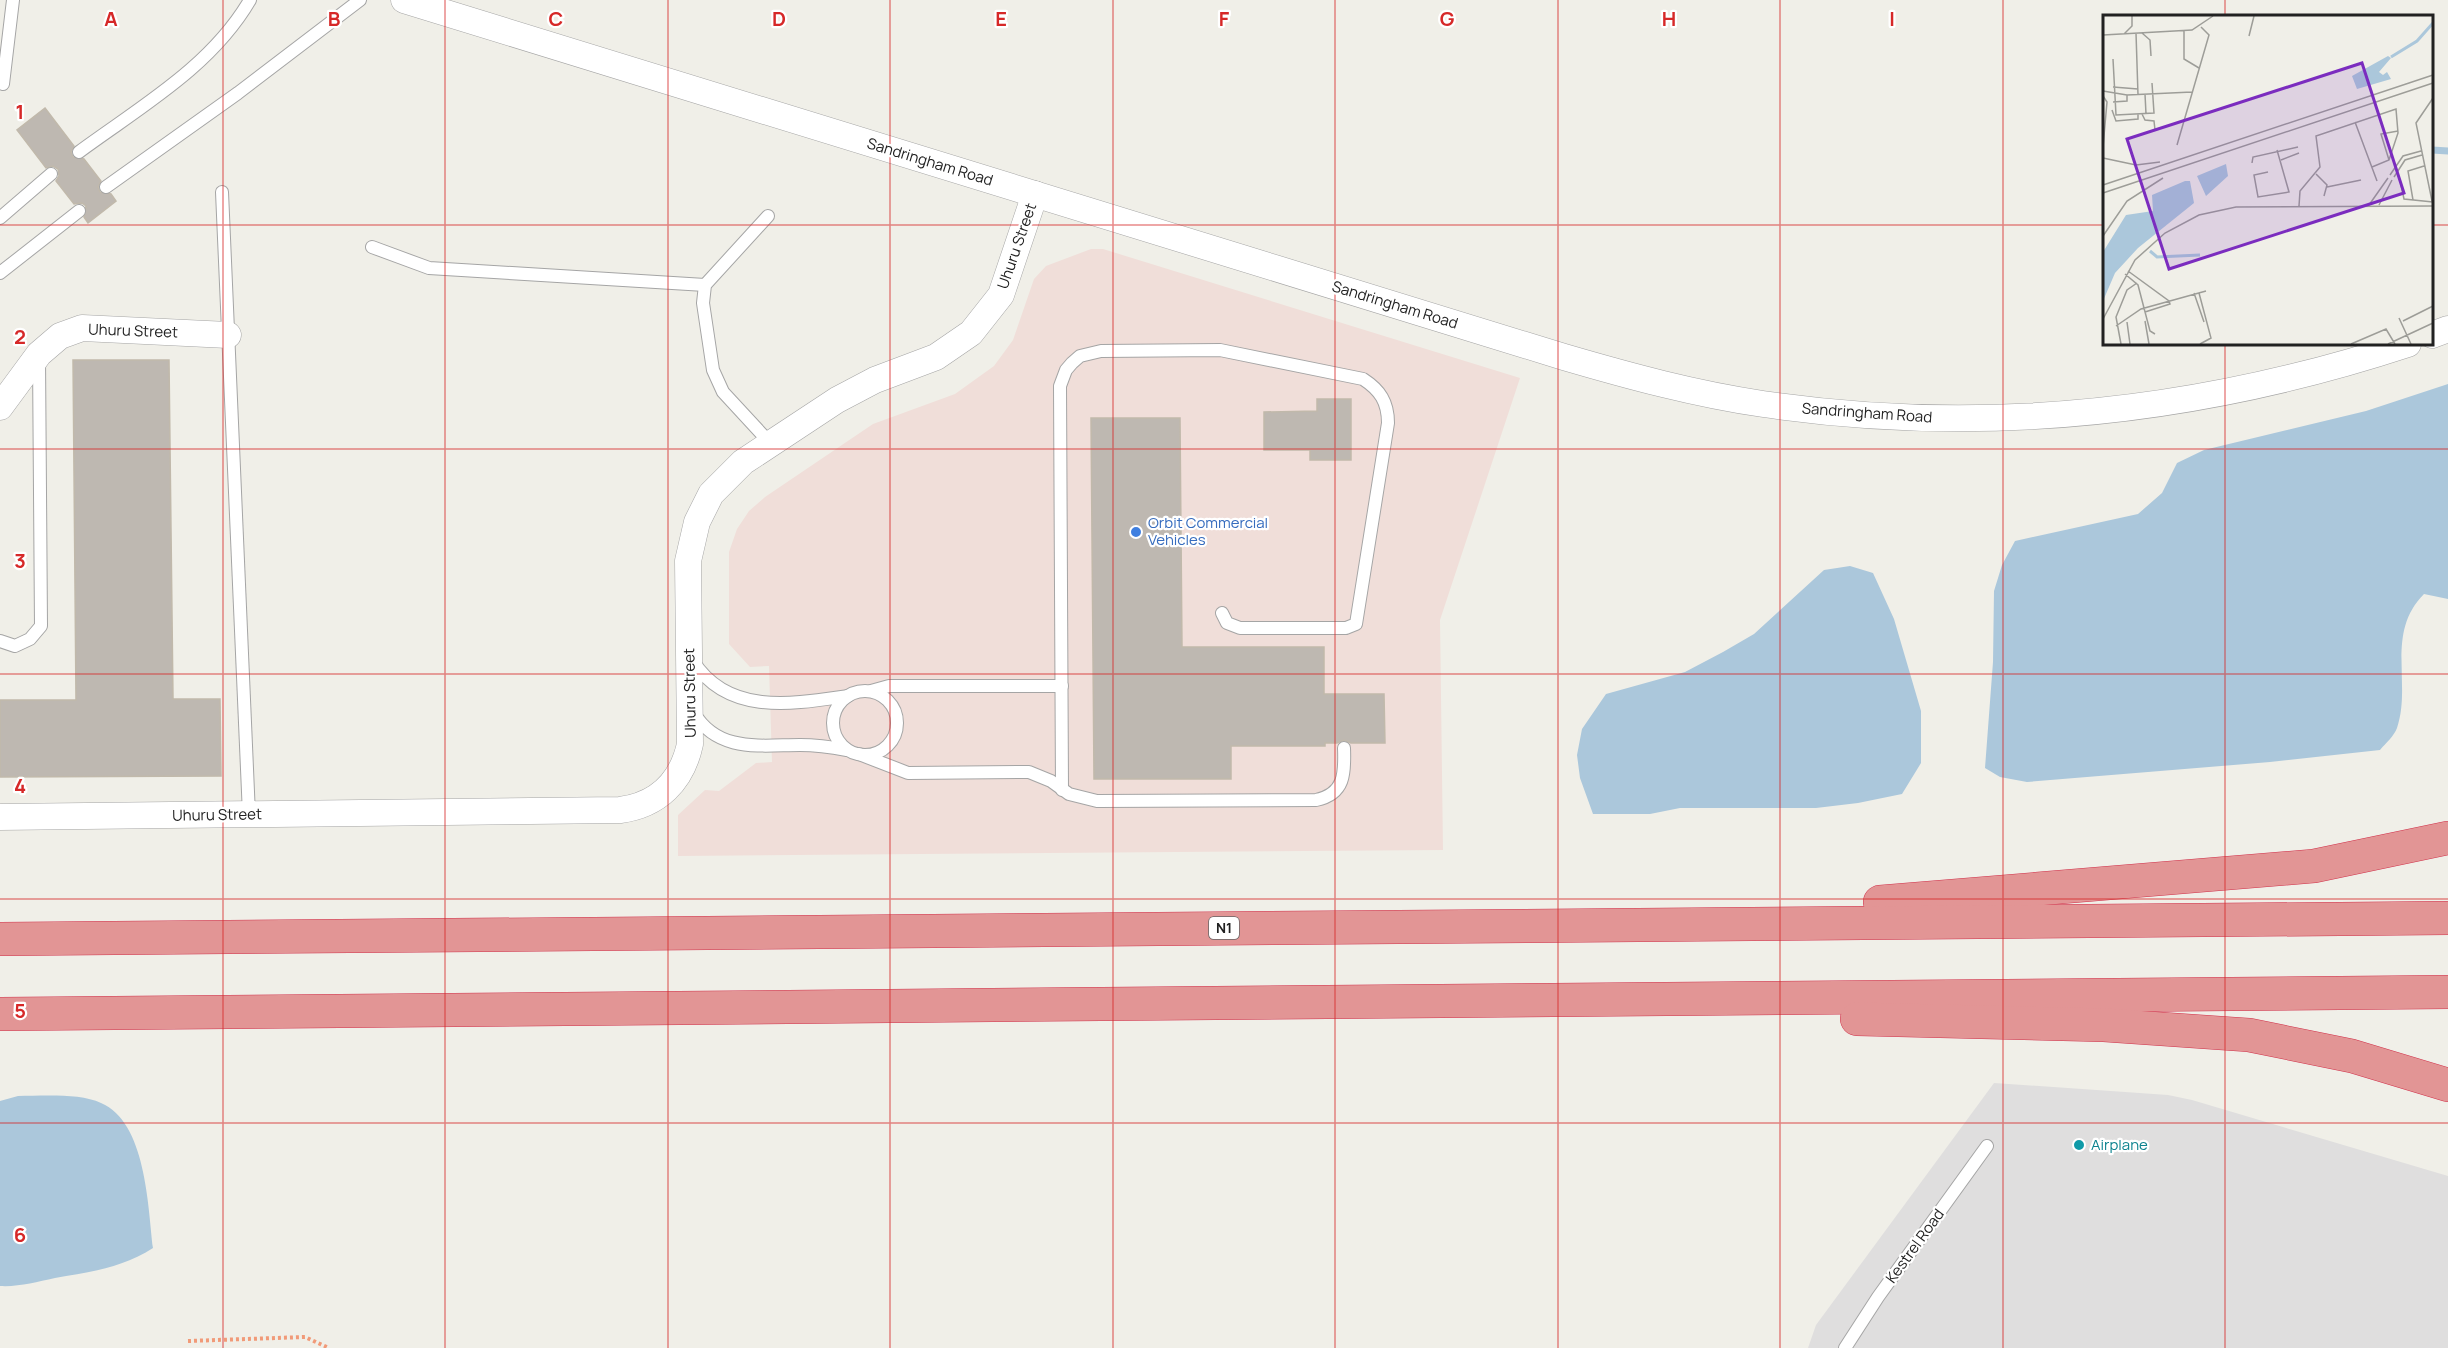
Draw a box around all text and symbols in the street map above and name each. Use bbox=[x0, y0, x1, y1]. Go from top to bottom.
text: A bbox=[104, 5, 118, 32]
text: B bbox=[328, 5, 341, 32]
text: C bbox=[549, 5, 563, 32]
text: D bbox=[772, 5, 786, 32]
text: E bbox=[995, 5, 1007, 32]
text: F bbox=[1219, 5, 1230, 32]
text: G bbox=[1440, 5, 1455, 32]
text: H bbox=[1662, 5, 1676, 32]
text: I bbox=[1889, 5, 1895, 32]
inset map bbox=[2103, 15, 2433, 345]
text: 1 bbox=[16, 98, 24, 125]
street label: Sandringham Road bbox=[865, 132, 996, 191]
street label: Uhuru Street bbox=[992, 200, 1041, 292]
street label: Sandringham Road bbox=[1330, 275, 1461, 334]
street label: Uhuru Street bbox=[88, 318, 178, 343]
text: 2 bbox=[14, 323, 26, 350]
street label: Sandringham Road bbox=[1801, 397, 1933, 428]
place label: Orbit Commercial Vehicles bbox=[1148, 512, 1268, 550]
marker: Orbit Commercial Vehicles bbox=[1129, 525, 1143, 539]
text: 3 bbox=[14, 547, 26, 574]
street label: Uhuru Street bbox=[678, 648, 701, 738]
text: 4 bbox=[14, 772, 26, 799]
street label: Uhuru Street bbox=[172, 803, 262, 826]
road number: N1 bbox=[1209, 917, 1239, 939]
text: 5 bbox=[14, 997, 26, 1024]
place label: Airplane bbox=[2091, 1134, 2148, 1155]
marker: Airplane bbox=[2072, 1138, 2086, 1152]
street label: Kestrel Road bbox=[1881, 1204, 1949, 1287]
text: 6 bbox=[14, 1221, 26, 1248]

